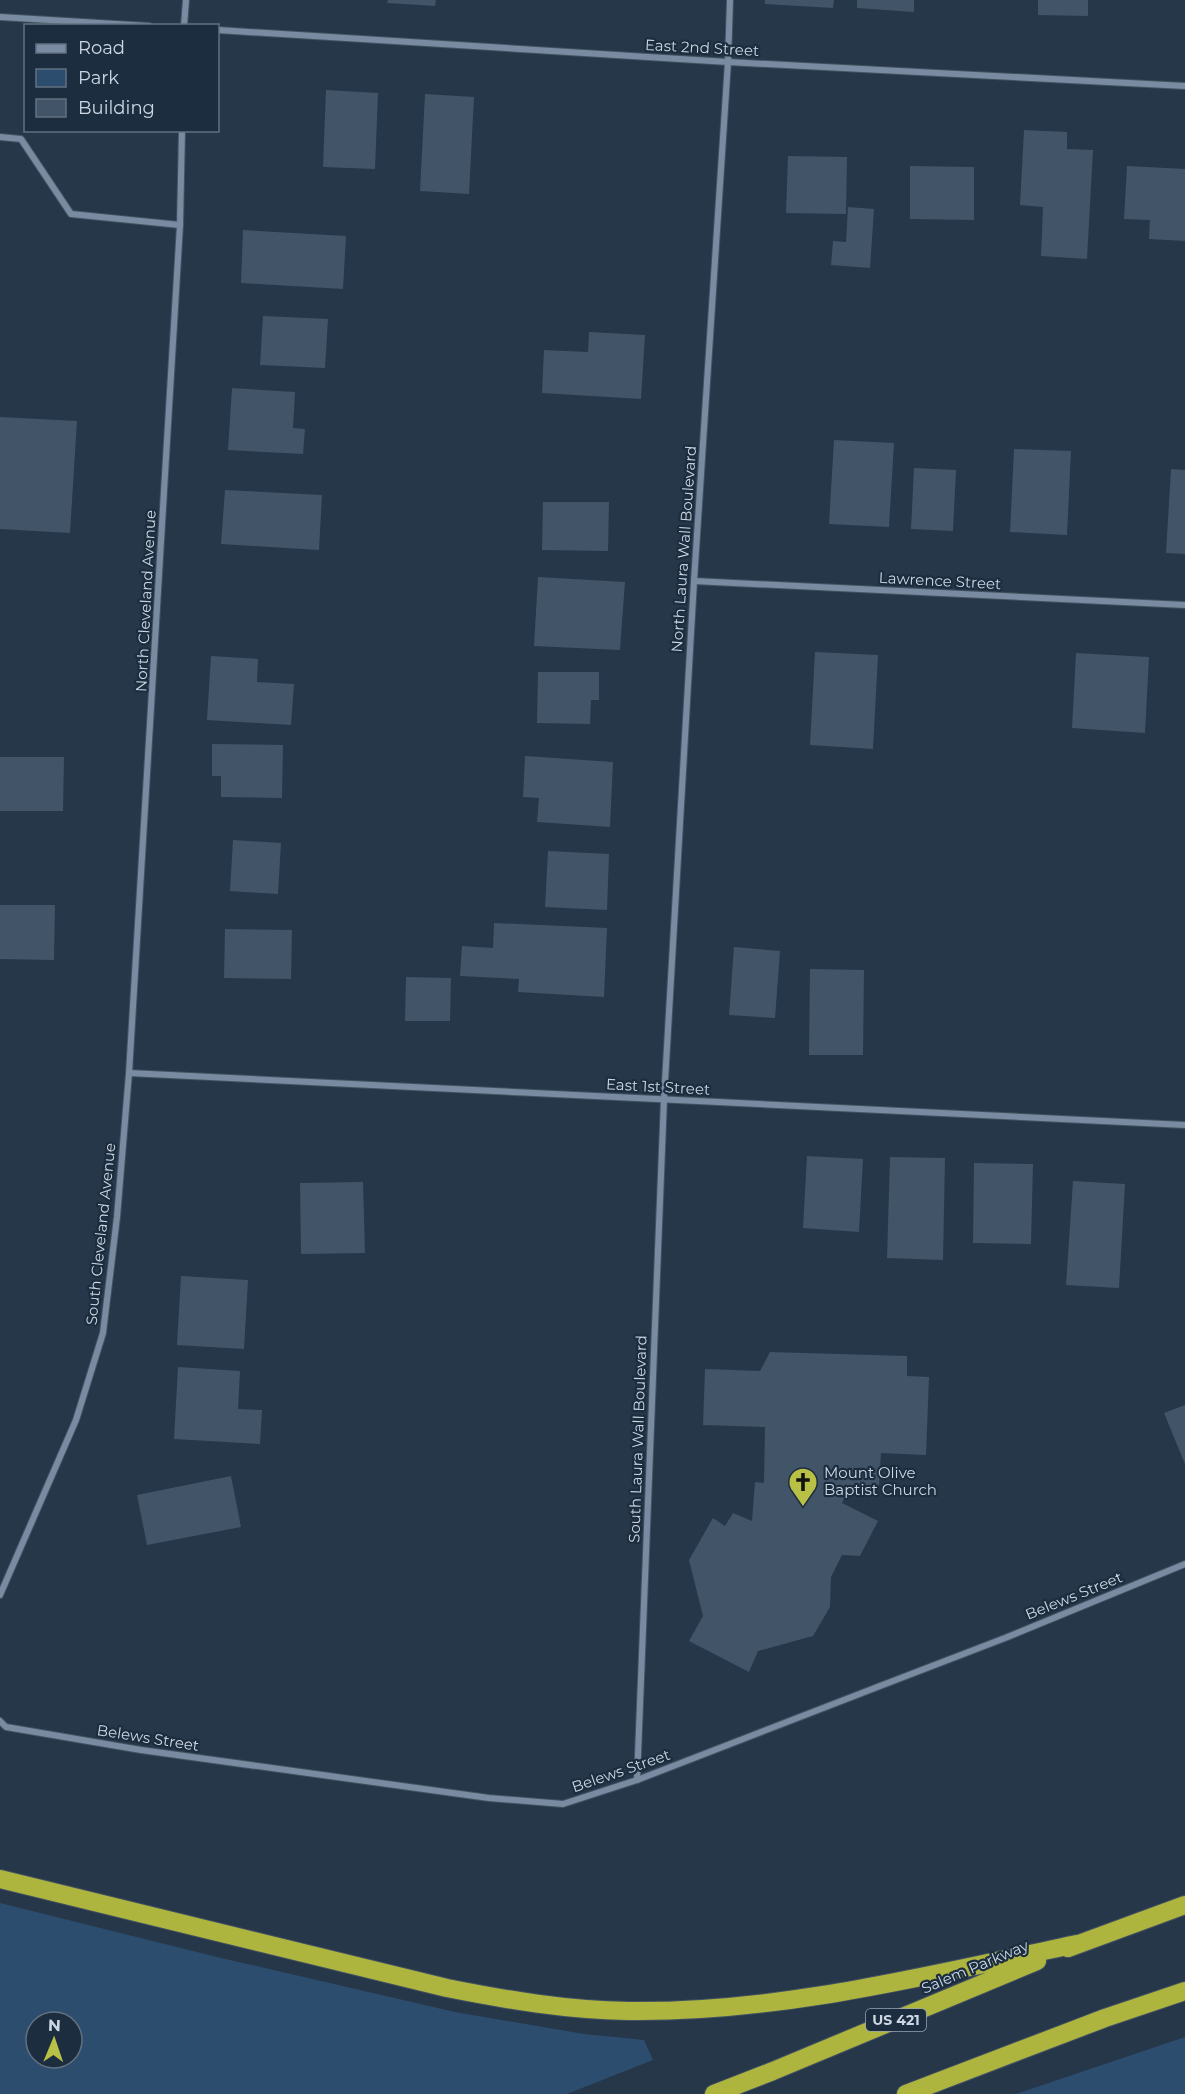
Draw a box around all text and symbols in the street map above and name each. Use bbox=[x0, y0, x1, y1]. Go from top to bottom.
legend bbox=[24, 24, 219, 132]
street label: East 2nd Street bbox=[644, 35, 760, 60]
text: Road bbox=[78, 37, 125, 59]
text: Park bbox=[78, 67, 119, 89]
text: Building bbox=[78, 97, 155, 119]
street label: North Laura Wall Boulevard bbox=[667, 445, 700, 653]
street label: North Cleveland Avenue bbox=[131, 509, 160, 692]
street label: Lawrence Street bbox=[878, 568, 1002, 593]
street label: East 1st Street bbox=[605, 1074, 711, 1099]
street label: South Cleveland Avenue bbox=[81, 1142, 120, 1326]
street label: South Laura Wall Boulevard bbox=[624, 1335, 651, 1543]
place label: Mount Olive Baptist Church bbox=[824, 1463, 937, 1499]
church icon: Mount Olive Baptist Church bbox=[787, 1466, 819, 1508]
street label: Belews Street bbox=[1022, 1567, 1125, 1624]
street label: Belews Street bbox=[96, 1720, 200, 1755]
street label: Belews Street bbox=[569, 1745, 673, 1796]
street label: Salem Parkway bbox=[918, 1935, 1032, 1998]
road number: US 421 bbox=[866, 2009, 926, 2031]
north arrow bbox=[24, 2010, 84, 2070]
text: N bbox=[48, 2016, 61, 2035]

